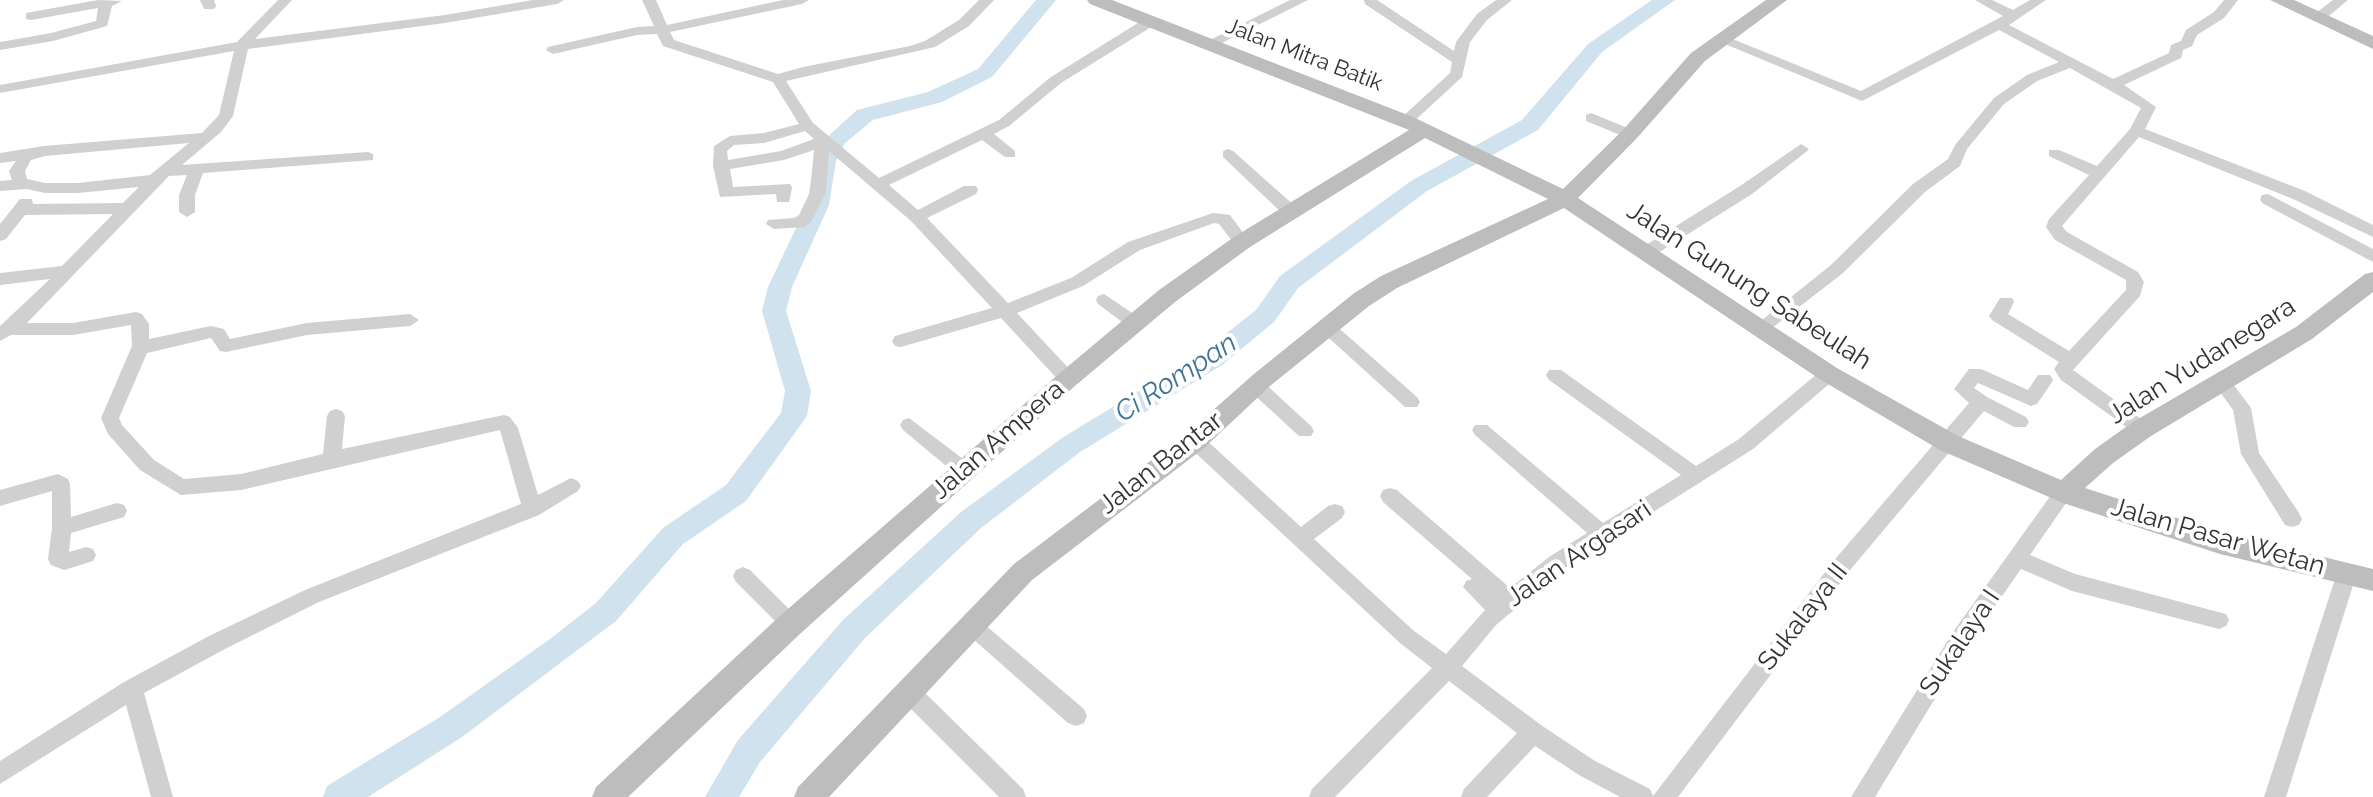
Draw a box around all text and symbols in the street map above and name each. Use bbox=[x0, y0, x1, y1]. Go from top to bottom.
street label: Jalan Mitra Batik bbox=[1222, 13, 1386, 97]
street label: Jalan Gunung Sabeulah bbox=[1621, 195, 1877, 377]
street label: Jalan Yudanegara bbox=[2103, 291, 2301, 431]
water label: Ci Rompan bbox=[1109, 326, 1243, 430]
street label: Jalan Ampera bbox=[925, 374, 1071, 506]
street label: Jalan Bantar bbox=[1093, 405, 1229, 521]
street label: Jalan Pasar Wetan bbox=[2108, 492, 2328, 582]
street label: Jalan Argasari bbox=[1501, 494, 1657, 614]
street label: Sukalaya II bbox=[1751, 557, 1855, 677]
street label: Sukalaya I bbox=[1913, 584, 2007, 702]

